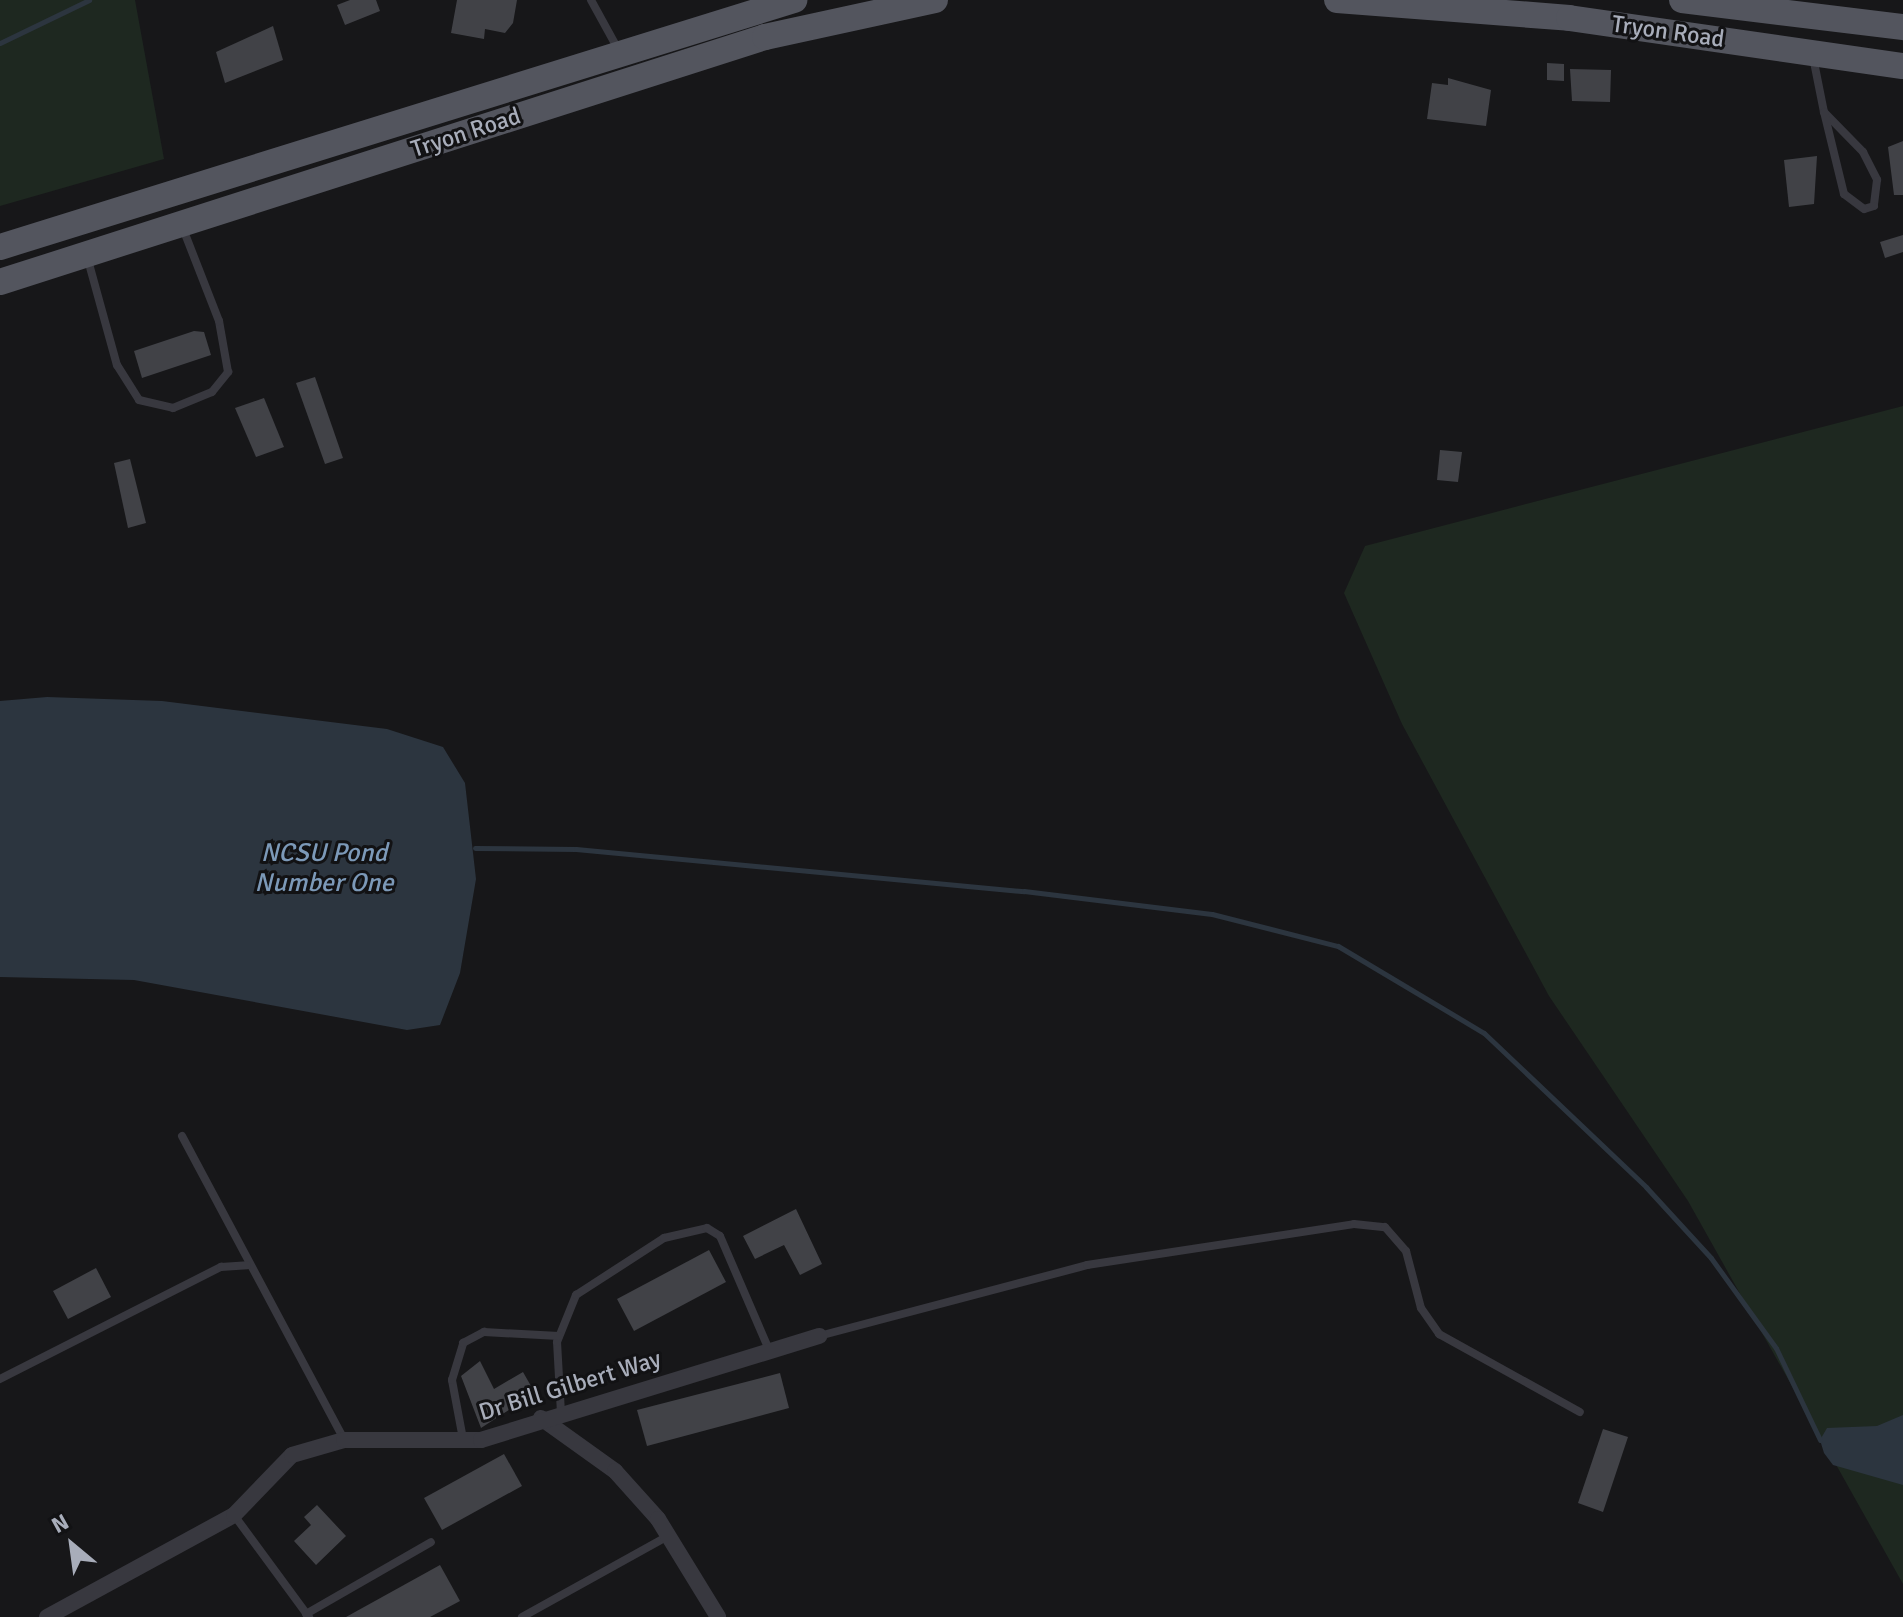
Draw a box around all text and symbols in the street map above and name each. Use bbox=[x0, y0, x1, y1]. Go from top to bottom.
street label: Tryon Road bbox=[1610, 10, 1726, 54]
street label: Tryon Road bbox=[408, 102, 524, 164]
water label: NCSU Pond Number One bbox=[255, 838, 393, 900]
street label: Dr Bill Gilbert Way bbox=[475, 1345, 665, 1427]
north arrow bbox=[32, 1505, 112, 1585]
text: N bbox=[47, 1508, 73, 1539]

